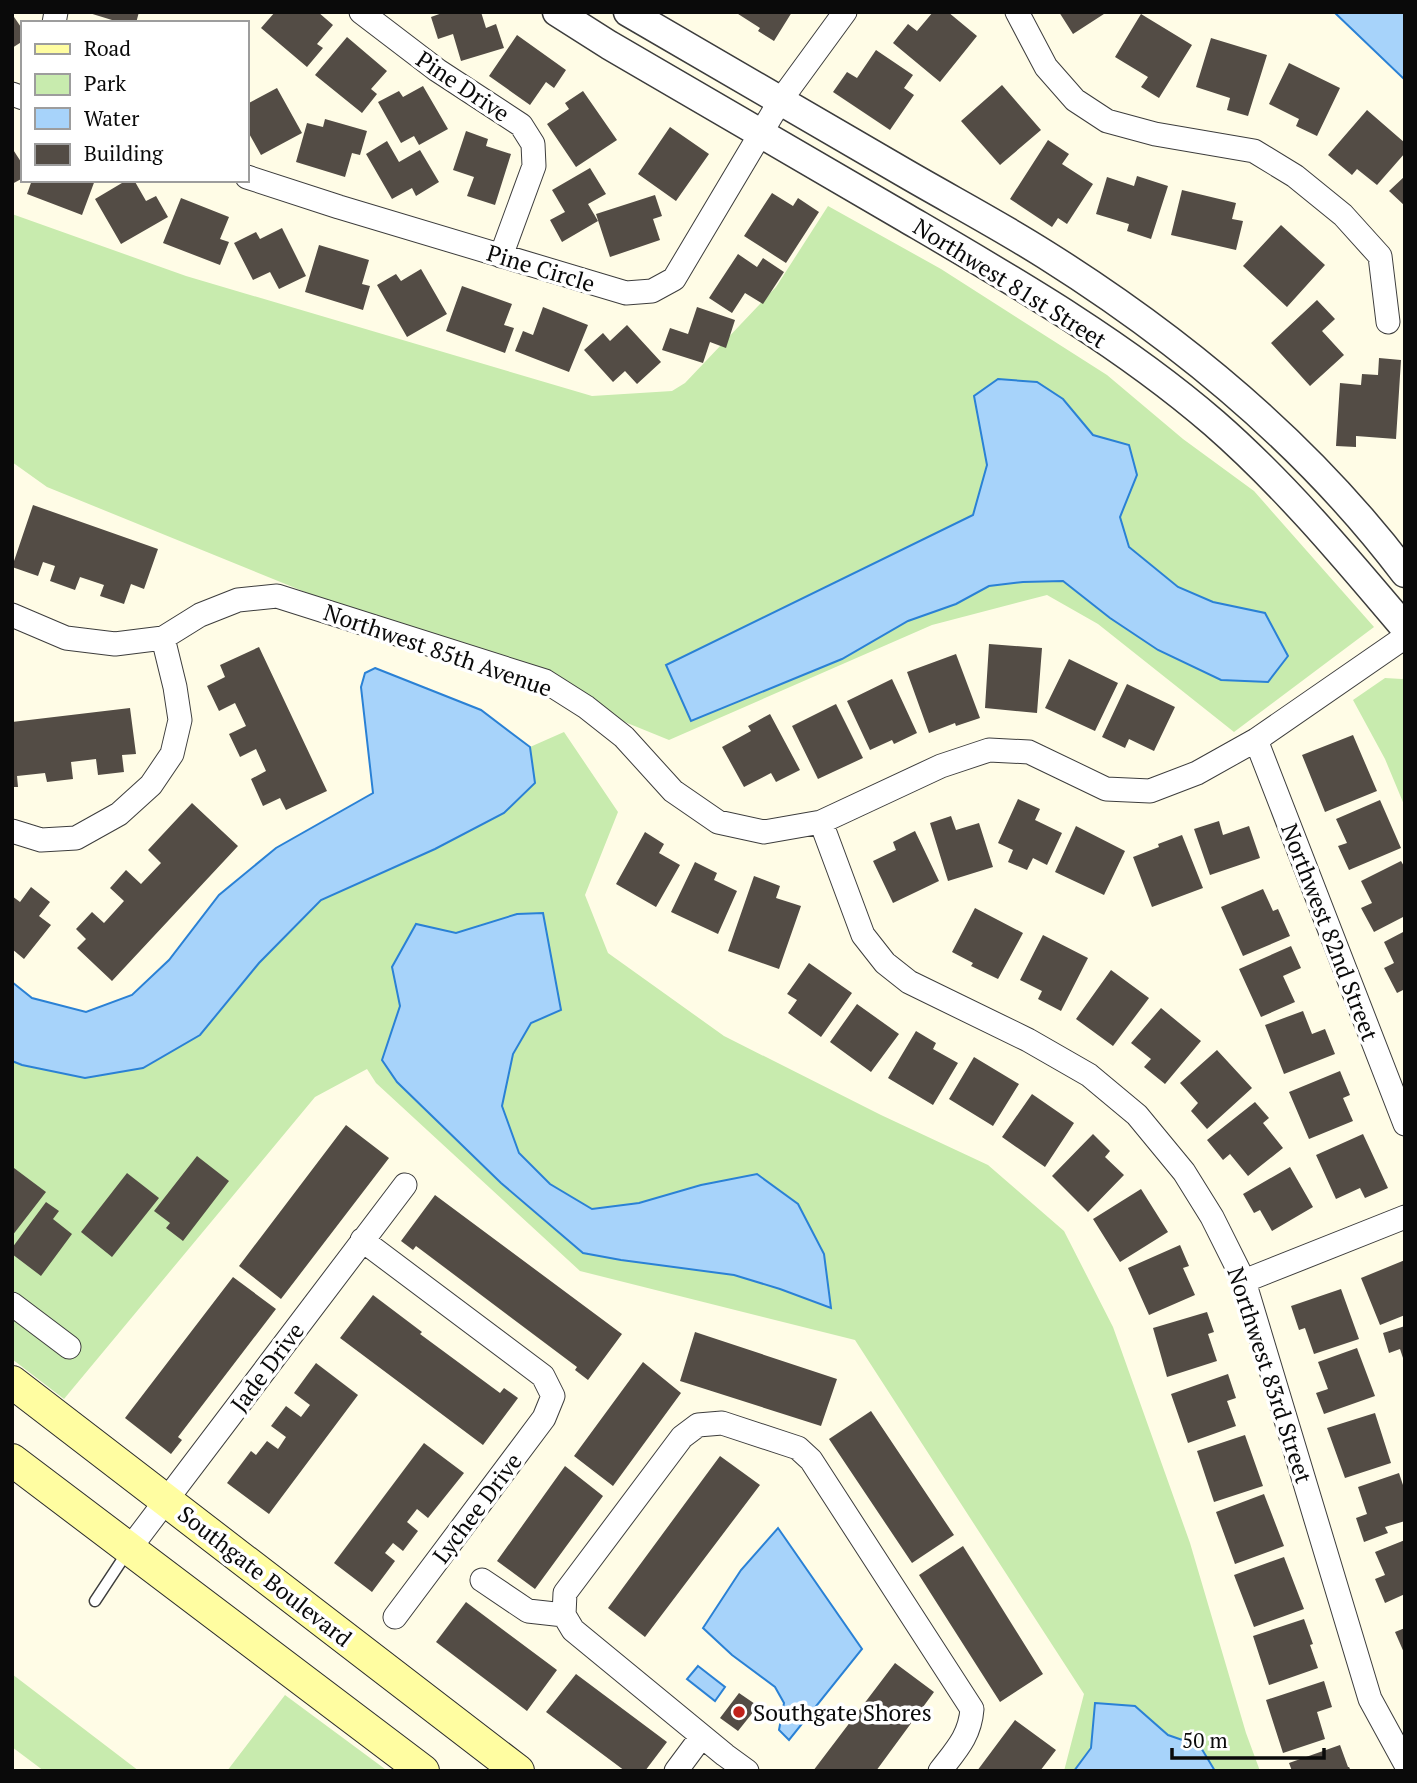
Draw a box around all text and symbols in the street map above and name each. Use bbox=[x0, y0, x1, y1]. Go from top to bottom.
legend bbox=[21, 21, 248, 182]
text: Road bbox=[84, 34, 131, 62]
street label: Pine Drive bbox=[410, 43, 516, 129]
text: Park bbox=[84, 69, 126, 97]
text: Water bbox=[84, 104, 139, 132]
text: Building bbox=[84, 139, 164, 167]
street label: Northwest 81st Street bbox=[907, 211, 1113, 355]
street label: Pine Circle bbox=[483, 237, 599, 299]
street label: Northwest 85th Avenue bbox=[320, 596, 556, 704]
street label: Northwest 82nd Street bbox=[1274, 819, 1386, 1046]
street label: Northwest 83rd Street bbox=[1220, 1263, 1320, 1488]
street label: Jade Drive bbox=[223, 1316, 311, 1418]
street label: Lychee Drive bbox=[425, 1447, 529, 1569]
street label: Southgate Boulevard bbox=[172, 1498, 359, 1654]
place label: Southgate Shores bbox=[753, 1697, 932, 1728]
marker: Southgate Shores bbox=[731, 1704, 747, 1720]
scale bar bbox=[1172, 1716, 1324, 1760]
text: 50 m bbox=[1182, 1726, 1228, 1754]

